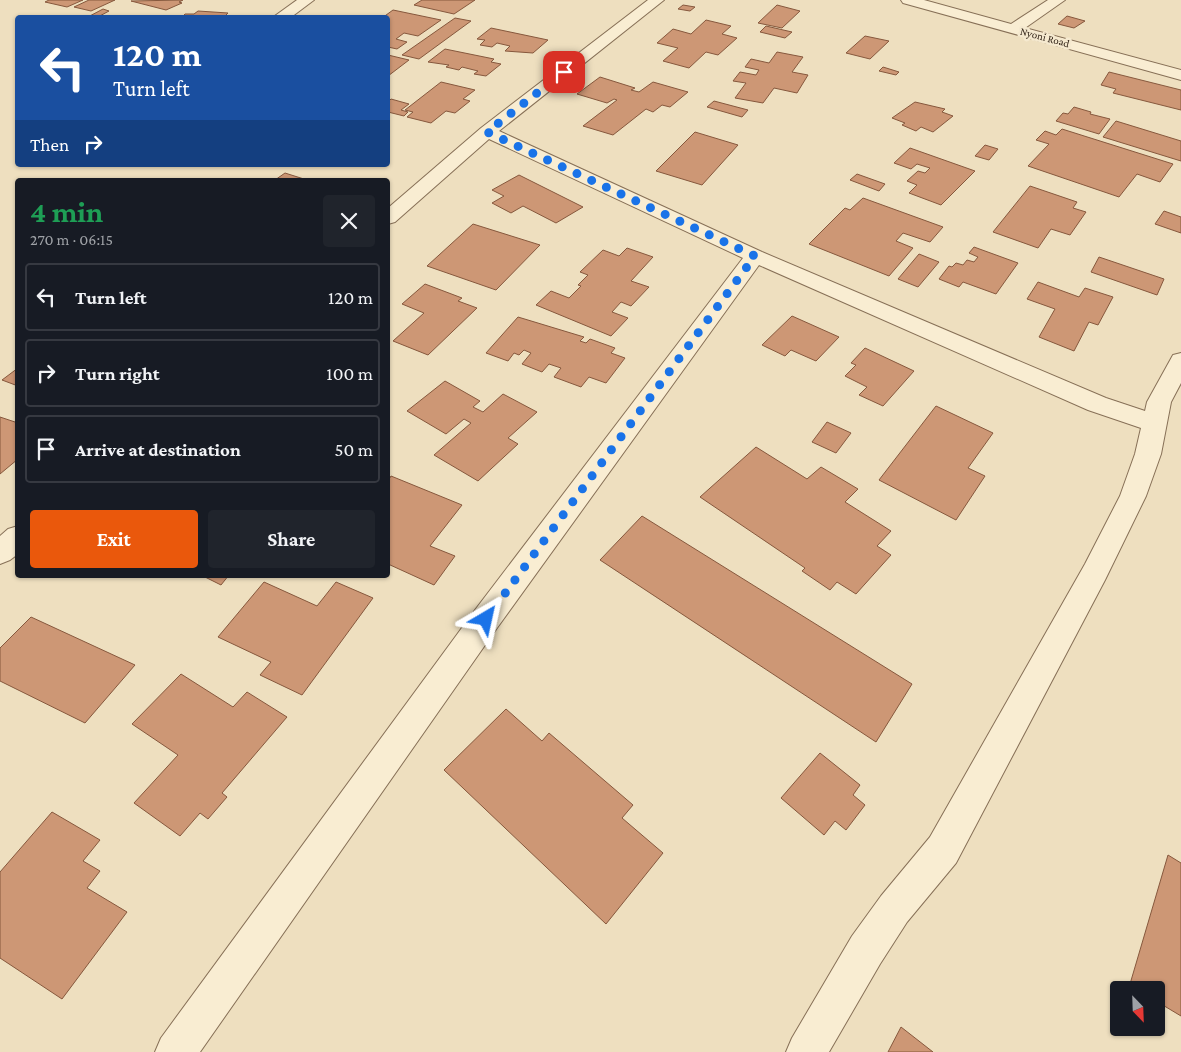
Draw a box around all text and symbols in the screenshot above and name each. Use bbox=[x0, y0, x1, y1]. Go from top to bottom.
street label: Nyoni Road bbox=[1019, 25, 1071, 50]
icon: left bbox=[30, 35, 95, 100]
text: 120 m bbox=[113, 35, 202, 74]
pin bbox=[543, 51, 585, 93]
icon: arrive bbox=[550, 58, 578, 86]
text: Turn left bbox=[113, 76, 190, 101]
icon: right bbox=[79, 130, 107, 158]
text: Then bbox=[30, 134, 69, 155]
text: 4 min bbox=[30, 195, 103, 228]
button: close bbox=[323, 195, 375, 247]
text: 270 m · 06:15 bbox=[30, 231, 113, 248]
icon: left bbox=[32, 283, 60, 311]
text: Turn left bbox=[75, 287, 147, 308]
text: 120 m bbox=[328, 287, 373, 308]
icon: right bbox=[32, 359, 60, 387]
text: Turn right bbox=[75, 363, 160, 384]
text: 100 m bbox=[326, 363, 373, 384]
icon: arrive bbox=[32, 435, 60, 463]
text: Arrive at destination bbox=[75, 439, 241, 460]
text: 50 m bbox=[334, 439, 373, 460]
button: Exit bbox=[30, 510, 198, 568]
button: Share bbox=[208, 510, 375, 568]
position arrow bbox=[459, 592, 511, 644]
north arrow bbox=[1110, 981, 1165, 1036]
map controls bbox=[1110, 981, 1165, 1036]

